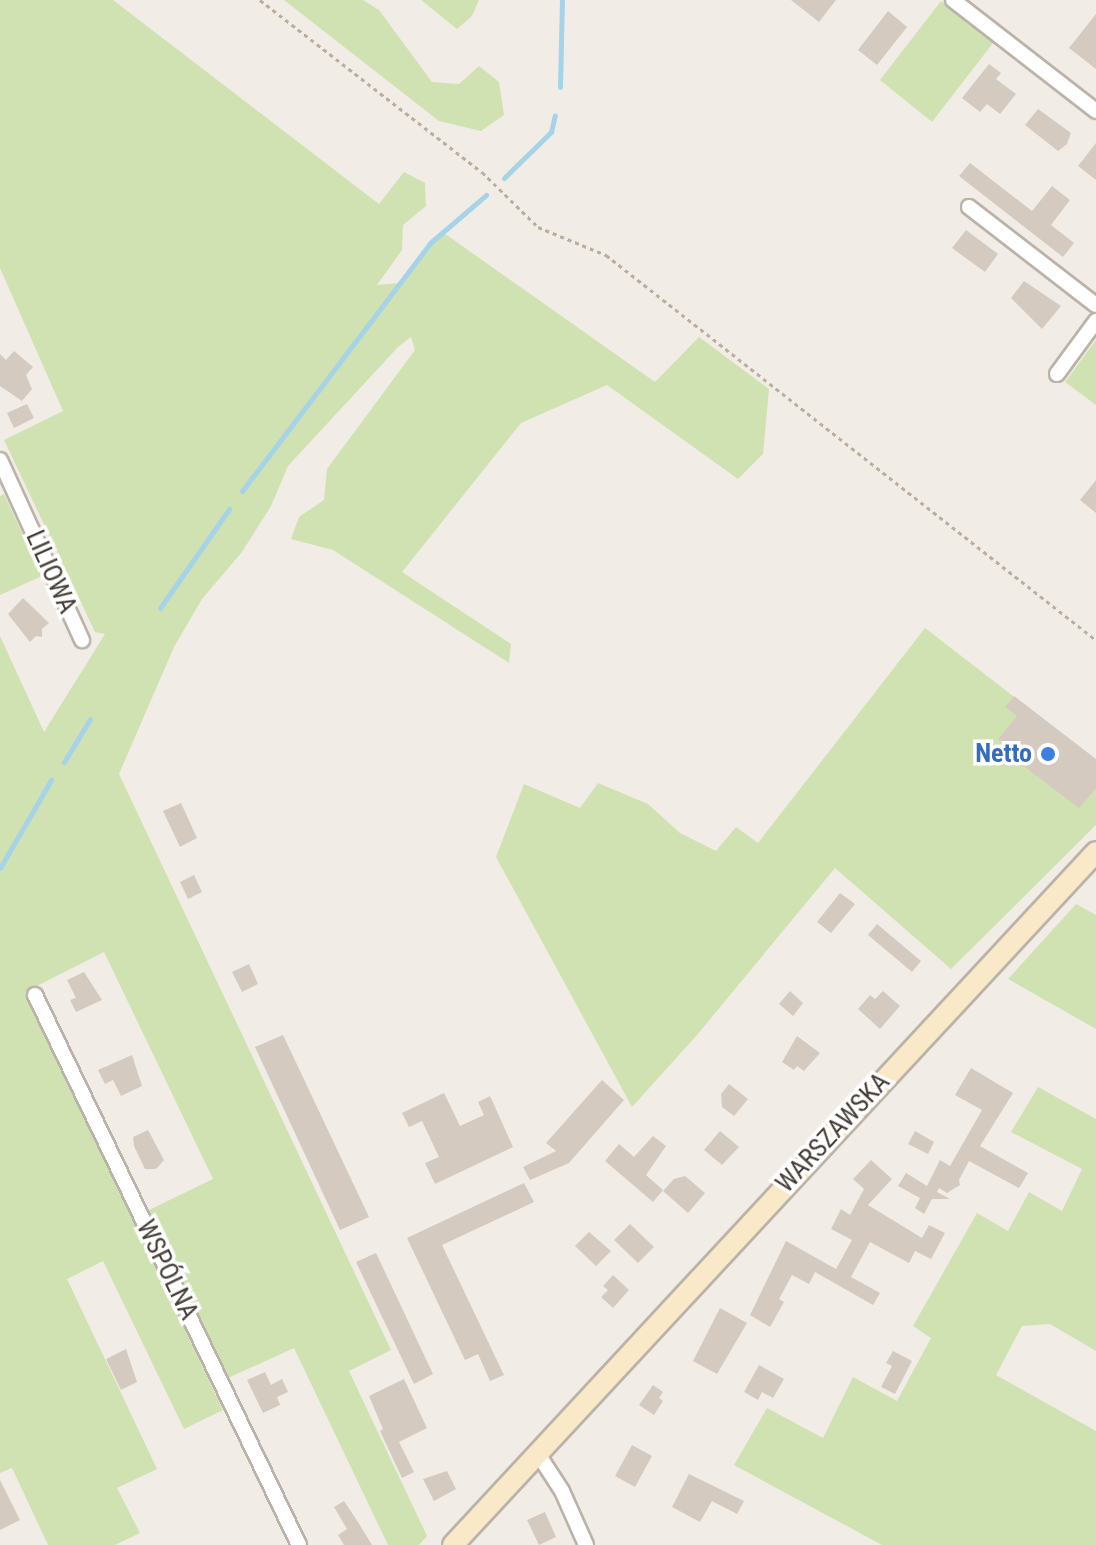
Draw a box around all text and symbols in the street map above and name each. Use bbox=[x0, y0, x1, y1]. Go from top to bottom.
street label: LILIOWA bbox=[19, 526, 83, 618]
place label: Netto bbox=[975, 738, 1032, 770]
marker: Netto bbox=[1039, 745, 1057, 763]
street label: WARSZAWSKA bbox=[770, 1067, 896, 1199]
street label: WSPÓLNA bbox=[130, 1215, 204, 1325]

